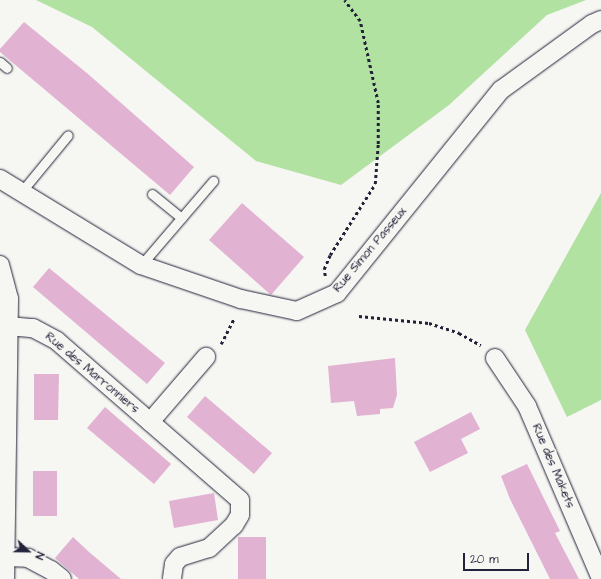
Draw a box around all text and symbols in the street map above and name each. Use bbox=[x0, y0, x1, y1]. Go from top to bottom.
street label: Rue Simon Passeux bbox=[330, 205, 410, 295]
street label: Rue des Marronniers bbox=[42, 329, 142, 417]
street label: Rue des Makets bbox=[529, 422, 577, 510]
north arrow bbox=[8, 531, 48, 571]
scale bar bbox=[465, 545, 531, 571]
text: N bbox=[31, 550, 48, 562]
text: 20 m bbox=[470, 551, 499, 568]

